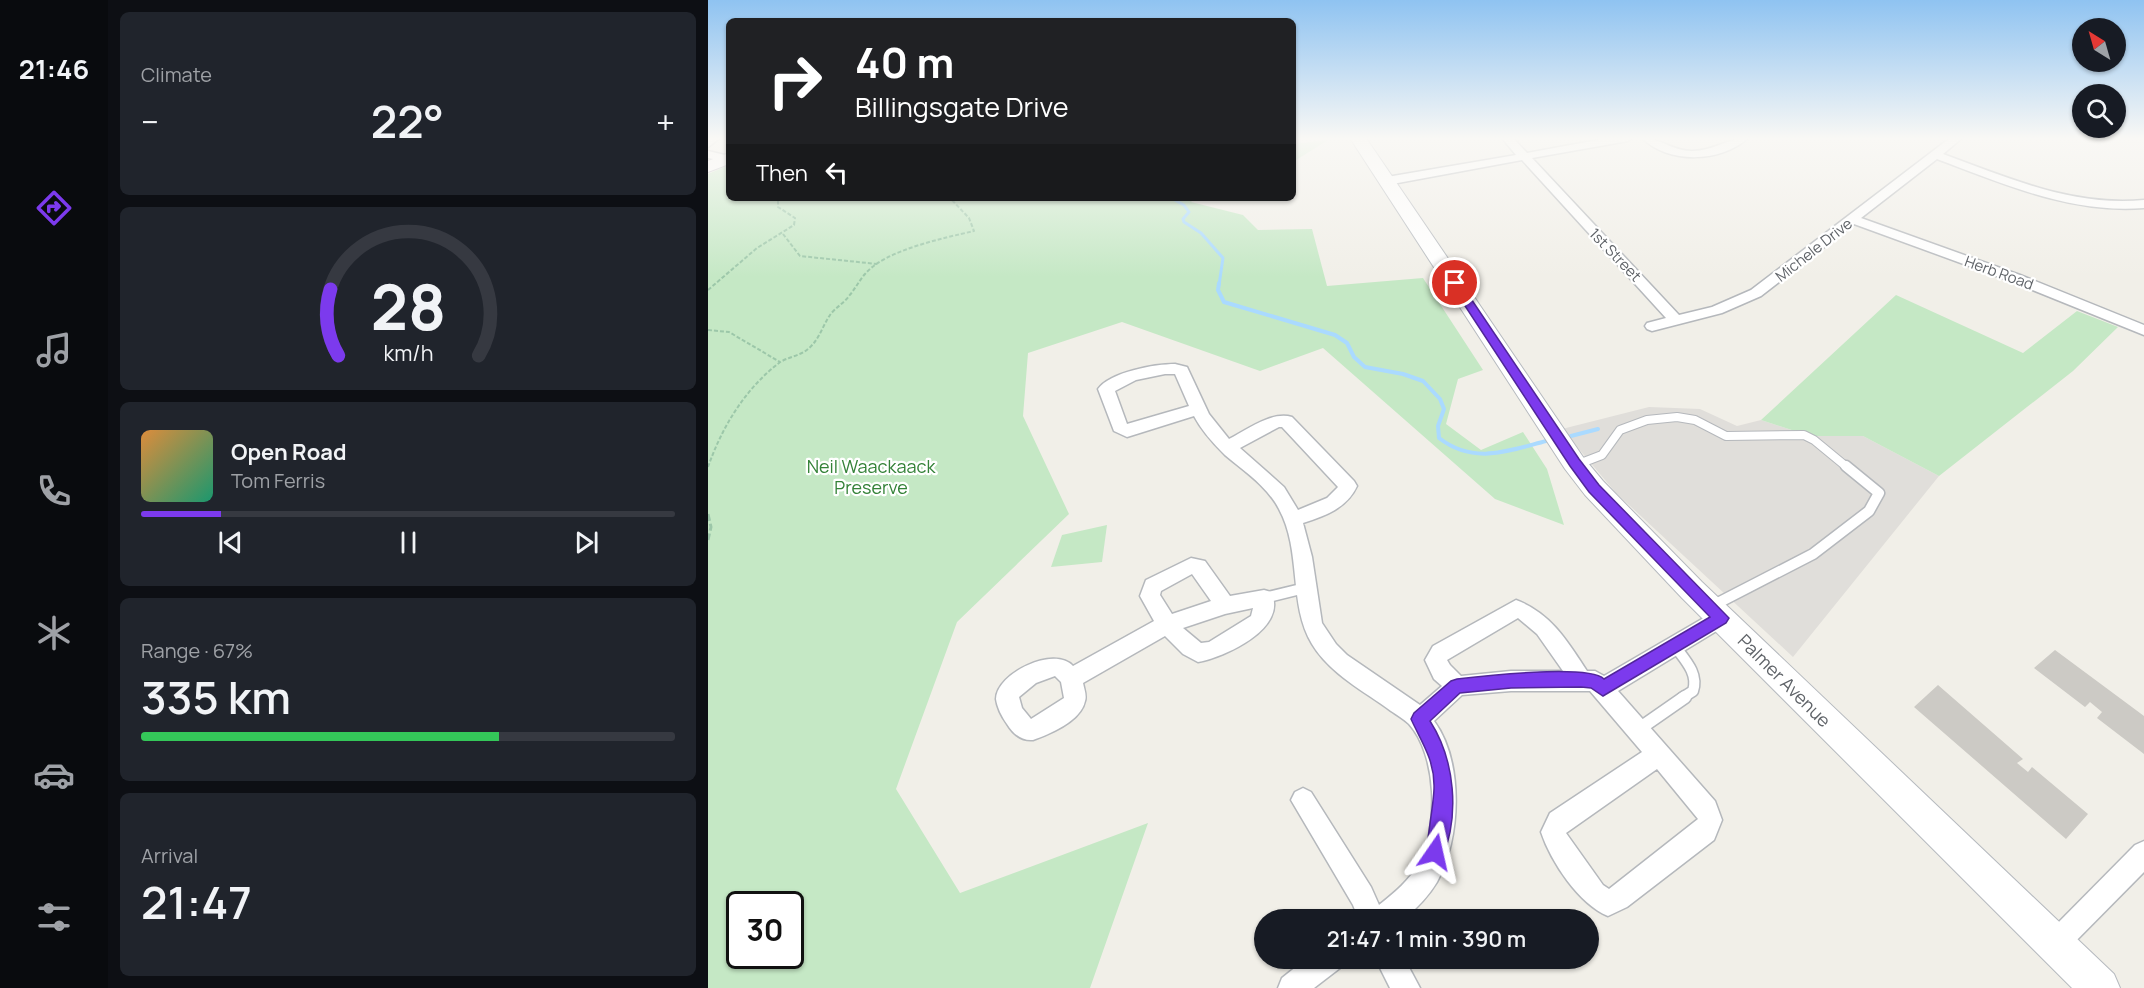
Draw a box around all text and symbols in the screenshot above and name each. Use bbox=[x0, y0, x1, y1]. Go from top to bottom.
north arrow bbox=[2072, 18, 2126, 72]
map controls bbox=[2072, 18, 2126, 138]
text: 40 m bbox=[855, 33, 954, 91]
icon: right bbox=[756, 42, 834, 120]
text: 21:46 bbox=[19, 50, 89, 87]
text: Climate bbox=[141, 61, 212, 88]
button: search bbox=[2072, 84, 2126, 138]
text: Billingsgate Drive bbox=[855, 88, 1069, 125]
text: 22° bbox=[371, 90, 444, 152]
text: − bbox=[141, 99, 159, 144]
text: + bbox=[656, 99, 675, 144]
icon: left bbox=[820, 156, 853, 189]
text: Then bbox=[756, 158, 808, 188]
icon: directions bbox=[33, 187, 75, 229]
street label: Michele Drive bbox=[1771, 213, 1857, 286]
street label: 1st Street bbox=[1585, 223, 1646, 286]
street label: Herb Road bbox=[1962, 250, 2037, 295]
pin bbox=[1429, 257, 1480, 308]
text: 28 bbox=[370, 263, 446, 349]
icon: arrive bbox=[1438, 266, 1471, 299]
icon: music bbox=[33, 329, 75, 371]
text: km/h bbox=[383, 338, 433, 367]
text: Open Road bbox=[231, 437, 346, 467]
park label: Neil Waackaack Preserve bbox=[807, 454, 936, 499]
text: Tom Ferris bbox=[231, 467, 325, 494]
icon: phone bbox=[33, 470, 75, 512]
icon: previous bbox=[214, 526, 247, 559]
icon: pause bbox=[392, 526, 425, 559]
icon: next bbox=[570, 526, 603, 559]
icon: climate bbox=[33, 612, 75, 654]
street label: Palmer Avenue bbox=[1733, 629, 1836, 732]
text: Range · 67% bbox=[141, 637, 253, 664]
text: 335 km bbox=[141, 666, 291, 728]
icon: car bbox=[33, 754, 75, 796]
position arrow bbox=[1403, 820, 1467, 884]
text: Arrival bbox=[141, 842, 198, 869]
text: 21:47 bbox=[141, 871, 252, 933]
speed limit sign: 30 bbox=[726, 891, 804, 969]
icon: filters bbox=[33, 896, 75, 938]
text: 21:47 · 1 min · 390 m bbox=[1327, 924, 1526, 954]

